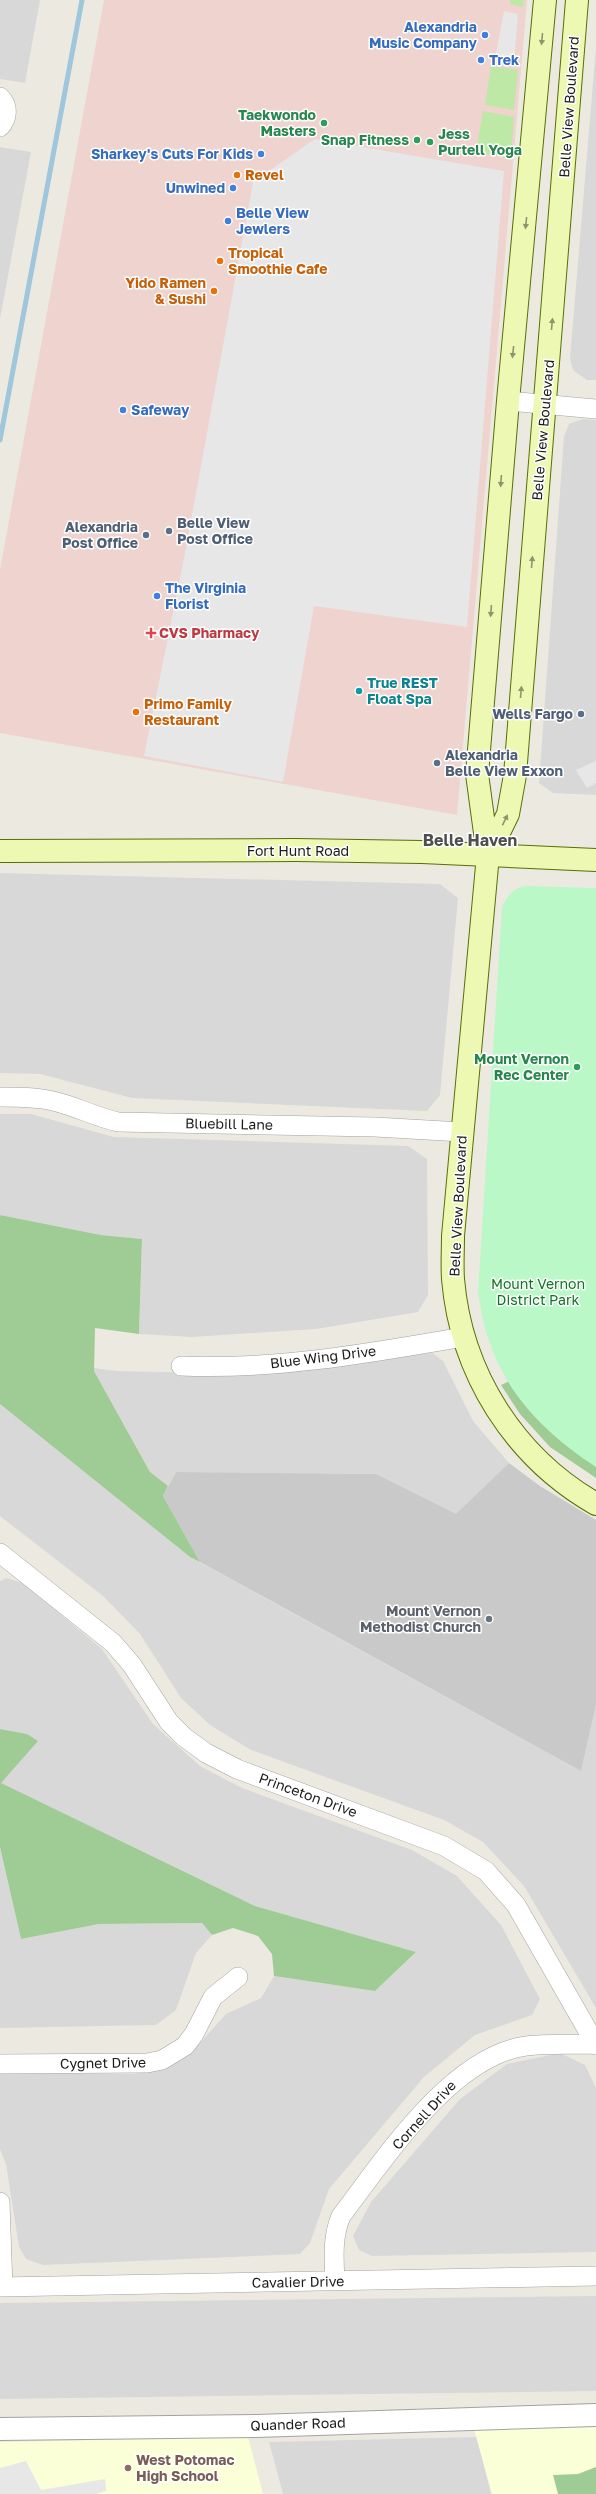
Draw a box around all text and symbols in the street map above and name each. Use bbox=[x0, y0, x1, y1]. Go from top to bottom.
place label: Alexandria Music Company bbox=[369, 18, 478, 51]
marker: Alexandria Music Company bbox=[480, 30, 490, 40]
one-way arrow bbox=[538, 33, 545, 45]
street label: Belle View Boulevard bbox=[555, 36, 582, 178]
place label: Trek bbox=[489, 51, 519, 68]
marker: Trek bbox=[476, 55, 486, 65]
place label: Taekwondo Masters bbox=[238, 106, 316, 139]
marker: Taekwondo Masters bbox=[319, 118, 329, 128]
place label: Jess Purtell Yoga bbox=[438, 125, 522, 158]
place label: Snap Fitness bbox=[321, 131, 409, 148]
marker: Snap Fitness bbox=[412, 135, 422, 145]
marker: Jess Purtell Yoga bbox=[425, 137, 435, 147]
place label: Sharkey's Cuts For Kids bbox=[91, 145, 253, 162]
marker: Sharkey's Cuts For Kids bbox=[256, 149, 266, 159]
place label: Revel bbox=[245, 166, 284, 183]
marker: Revel bbox=[232, 170, 242, 180]
place label: Unwined bbox=[166, 179, 225, 196]
marker: Unwined bbox=[228, 183, 238, 193]
place label: Belle View Jewlers bbox=[236, 204, 309, 237]
marker: Belle View Jewlers bbox=[223, 216, 233, 226]
one-way arrow bbox=[522, 217, 529, 229]
place label: Tropical Smoothie Cafe bbox=[228, 244, 327, 277]
marker: Tropical Smoothie Cafe bbox=[215, 256, 225, 266]
place label: Yido Ramen & Sushi bbox=[125, 274, 206, 307]
marker: Yido Ramen & Sushi bbox=[209, 286, 219, 296]
one-way arrow bbox=[548, 318, 555, 330]
one-way arrow bbox=[509, 346, 516, 358]
street label: Belle View Boulevard bbox=[528, 359, 557, 501]
place label: Safeway bbox=[131, 401, 190, 418]
marker: Safeway bbox=[118, 405, 128, 415]
one-way arrow bbox=[498, 475, 505, 487]
place label: Belle View Post Office bbox=[177, 514, 253, 547]
place label: Alexandria Post Office bbox=[62, 518, 138, 551]
marker: Belle View Post Office bbox=[164, 526, 174, 536]
marker: Alexandria Post Office bbox=[141, 530, 151, 540]
one-way arrow bbox=[528, 556, 535, 568]
place label: The Virginia Florist bbox=[165, 579, 246, 612]
marker: The Virginia Florist bbox=[152, 591, 162, 601]
one-way arrow bbox=[488, 605, 495, 617]
place label: CVS Pharmacy bbox=[159, 624, 260, 641]
marker: CVS Pharmacy bbox=[146, 628, 156, 638]
place label: True REST Float Spa bbox=[367, 674, 438, 707]
marker: True REST Float Spa bbox=[354, 686, 364, 696]
one-way arrow bbox=[518, 686, 525, 698]
place label: Primo Family Restaurant bbox=[144, 695, 232, 728]
place label: Wells Fargo bbox=[492, 705, 573, 722]
marker: Primo Family Restaurant bbox=[131, 707, 141, 717]
marker: Wells Fargo bbox=[576, 709, 586, 719]
place label: Alexandria Belle View Exxon bbox=[445, 746, 563, 779]
marker: Alexandria Belle View Exxon bbox=[432, 758, 442, 768]
one-way arrow bbox=[502, 815, 508, 826]
district label: Belle Haven bbox=[423, 830, 517, 850]
street label: Fort Hunt Road bbox=[247, 842, 349, 859]
place label: Mount Vernon Rec Center bbox=[474, 1050, 570, 1083]
marker: Mount Vernon Rec Center bbox=[572, 1062, 582, 1072]
street label: Bluebill Lane bbox=[185, 1114, 273, 1133]
street label: Belle View Boulevard bbox=[445, 1135, 470, 1277]
park label: Mount Vernon District Park bbox=[491, 1275, 585, 1308]
street label: Blue Wing Drive bbox=[269, 1342, 377, 1371]
place label: Mount Vernon Methodist Church bbox=[360, 1602, 481, 1635]
marker: Mount Vernon Methodist Church bbox=[484, 1614, 494, 1624]
street label: Princeton Drive bbox=[257, 1769, 360, 1820]
street label: Cygnet Drive bbox=[60, 2053, 146, 2072]
street label: Cornell Drive bbox=[388, 2077, 459, 2153]
street label: Cavalier Drive bbox=[252, 2272, 344, 2291]
street label: Quander Road bbox=[250, 2413, 346, 2434]
place label: West Potomac High School bbox=[136, 2451, 234, 2484]
marker: West Potomac High School bbox=[123, 2463, 133, 2473]

